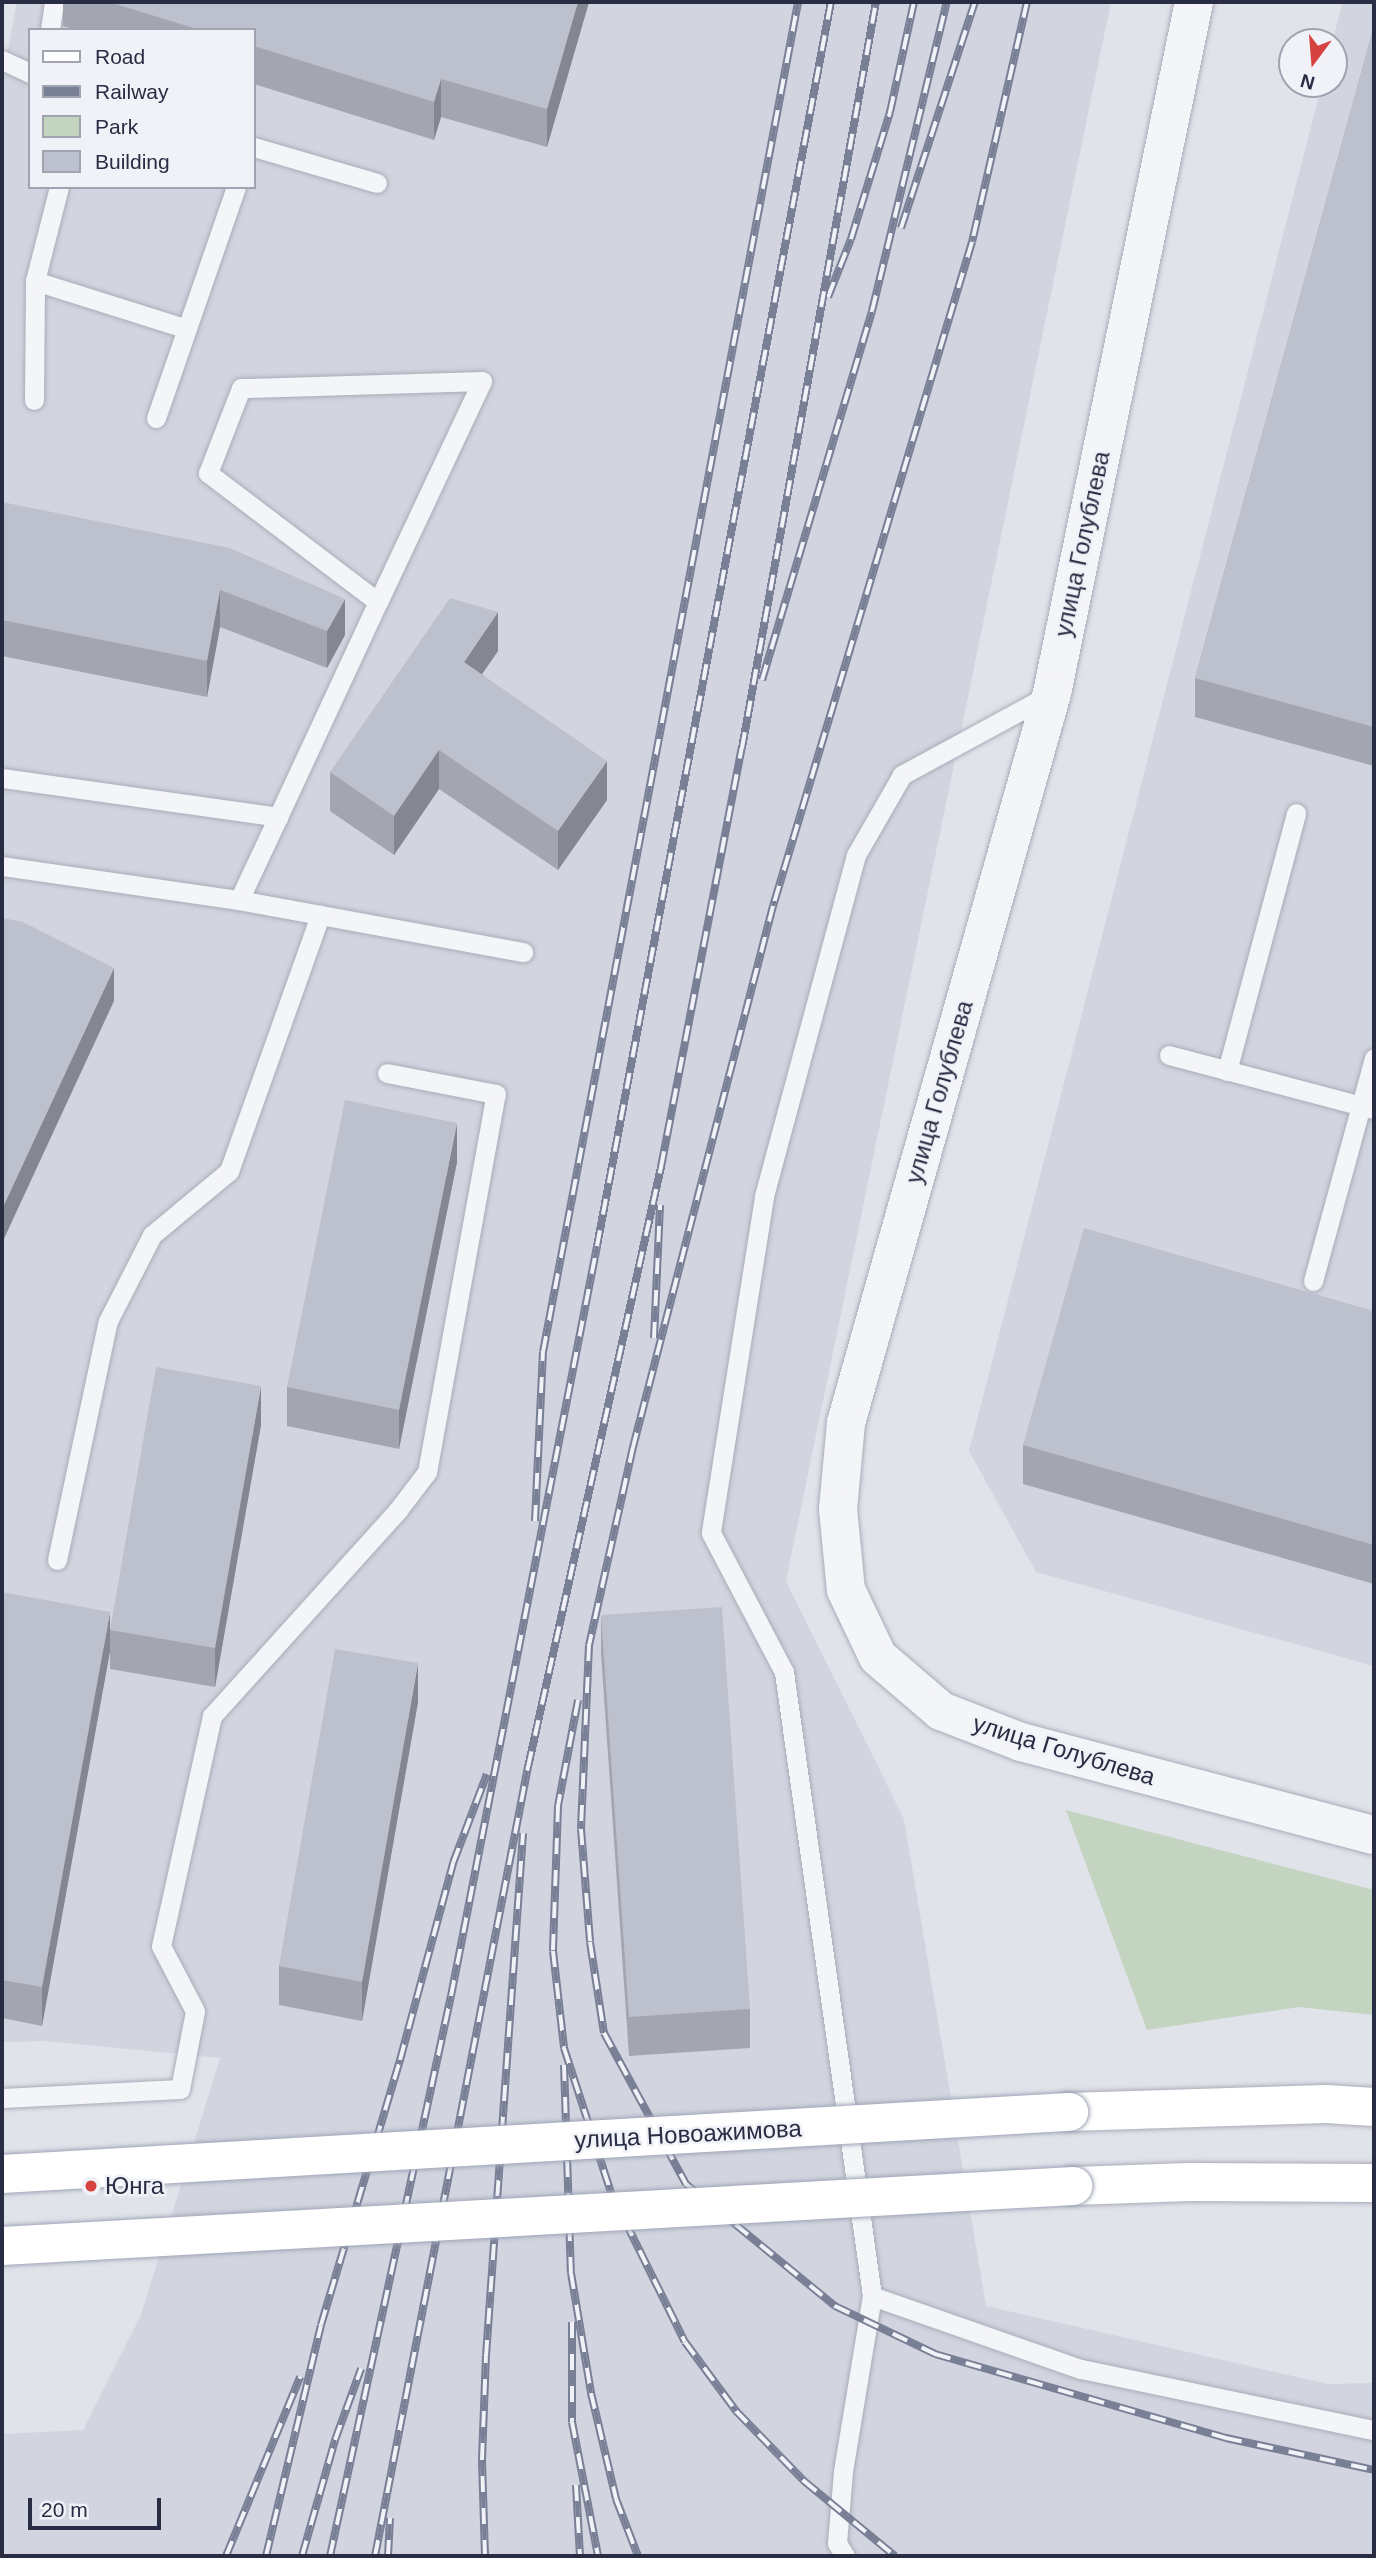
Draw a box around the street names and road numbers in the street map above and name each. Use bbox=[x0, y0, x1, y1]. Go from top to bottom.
street label: улица Голублева bbox=[1048, 449, 1116, 639]
street label: улица Голублева bbox=[899, 997, 979, 1187]
street label: улица Голублева bbox=[969, 1709, 1159, 1791]
street label: улица Новоажимова bbox=[574, 2114, 802, 2154]

